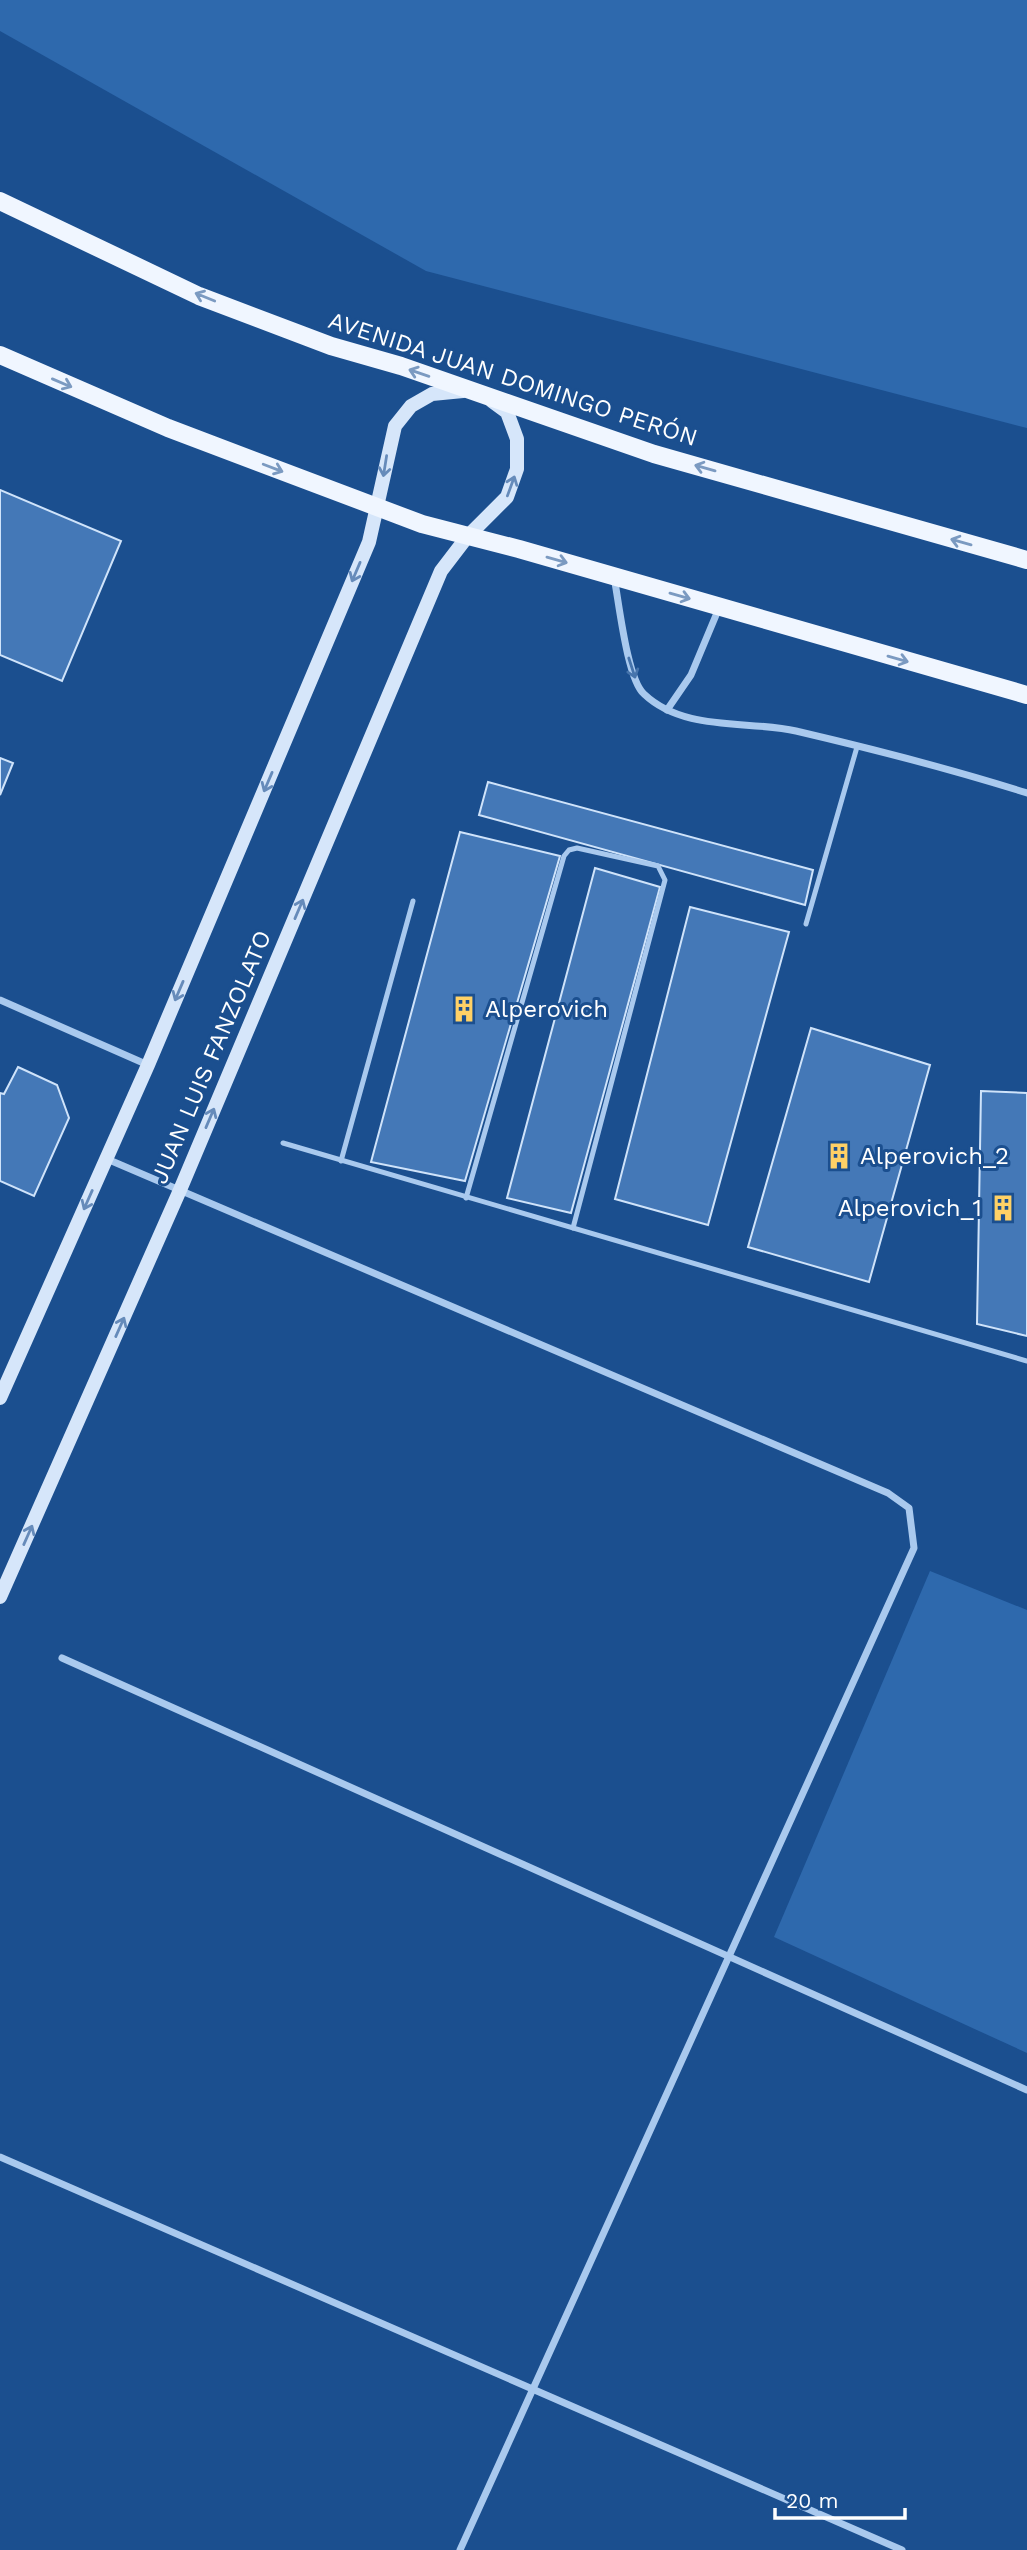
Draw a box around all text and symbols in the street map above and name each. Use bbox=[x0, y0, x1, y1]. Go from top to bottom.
one-way arrow bbox=[195, 290, 216, 303]
street label: AVENIDA JUAN DOMINGO PERÓN bbox=[325, 306, 701, 452]
one-way arrow bbox=[409, 366, 431, 378]
one-way arrow bbox=[51, 377, 72, 390]
one-way arrow bbox=[378, 454, 391, 477]
one-way arrow bbox=[694, 461, 716, 474]
one-way arrow bbox=[262, 462, 284, 475]
one-way arrow bbox=[506, 476, 518, 498]
one-way arrow bbox=[951, 534, 973, 547]
one-way arrow bbox=[546, 555, 568, 568]
one-way arrow bbox=[349, 561, 362, 583]
one-way arrow bbox=[668, 590, 690, 603]
one-way arrow bbox=[887, 653, 909, 666]
one-way arrow bbox=[627, 656, 639, 678]
one-way arrow bbox=[260, 771, 273, 792]
one-way arrow bbox=[293, 898, 306, 920]
street label: JUAN LUIS FANZOLATO bbox=[145, 926, 277, 1188]
one-way arrow bbox=[172, 980, 185, 1002]
building icon: Alperovich bbox=[449, 994, 479, 1024]
place label: Alperovich bbox=[485, 995, 608, 1023]
one-way arrow bbox=[205, 1108, 218, 1130]
building icon: Alperovich_2 bbox=[824, 1141, 854, 1171]
place label: Alperovich_2 bbox=[860, 1142, 1009, 1170]
one-way arrow bbox=[81, 1189, 94, 1210]
building icon: Alperovich_1 bbox=[988, 1193, 1018, 1223]
place label: Alperovich_1 bbox=[838, 1194, 982, 1222]
one-way arrow bbox=[114, 1317, 127, 1338]
one-way arrow bbox=[22, 1525, 35, 1546]
scale bar bbox=[775, 2476, 904, 2520]
text: 20 m bbox=[786, 2488, 838, 2513]

